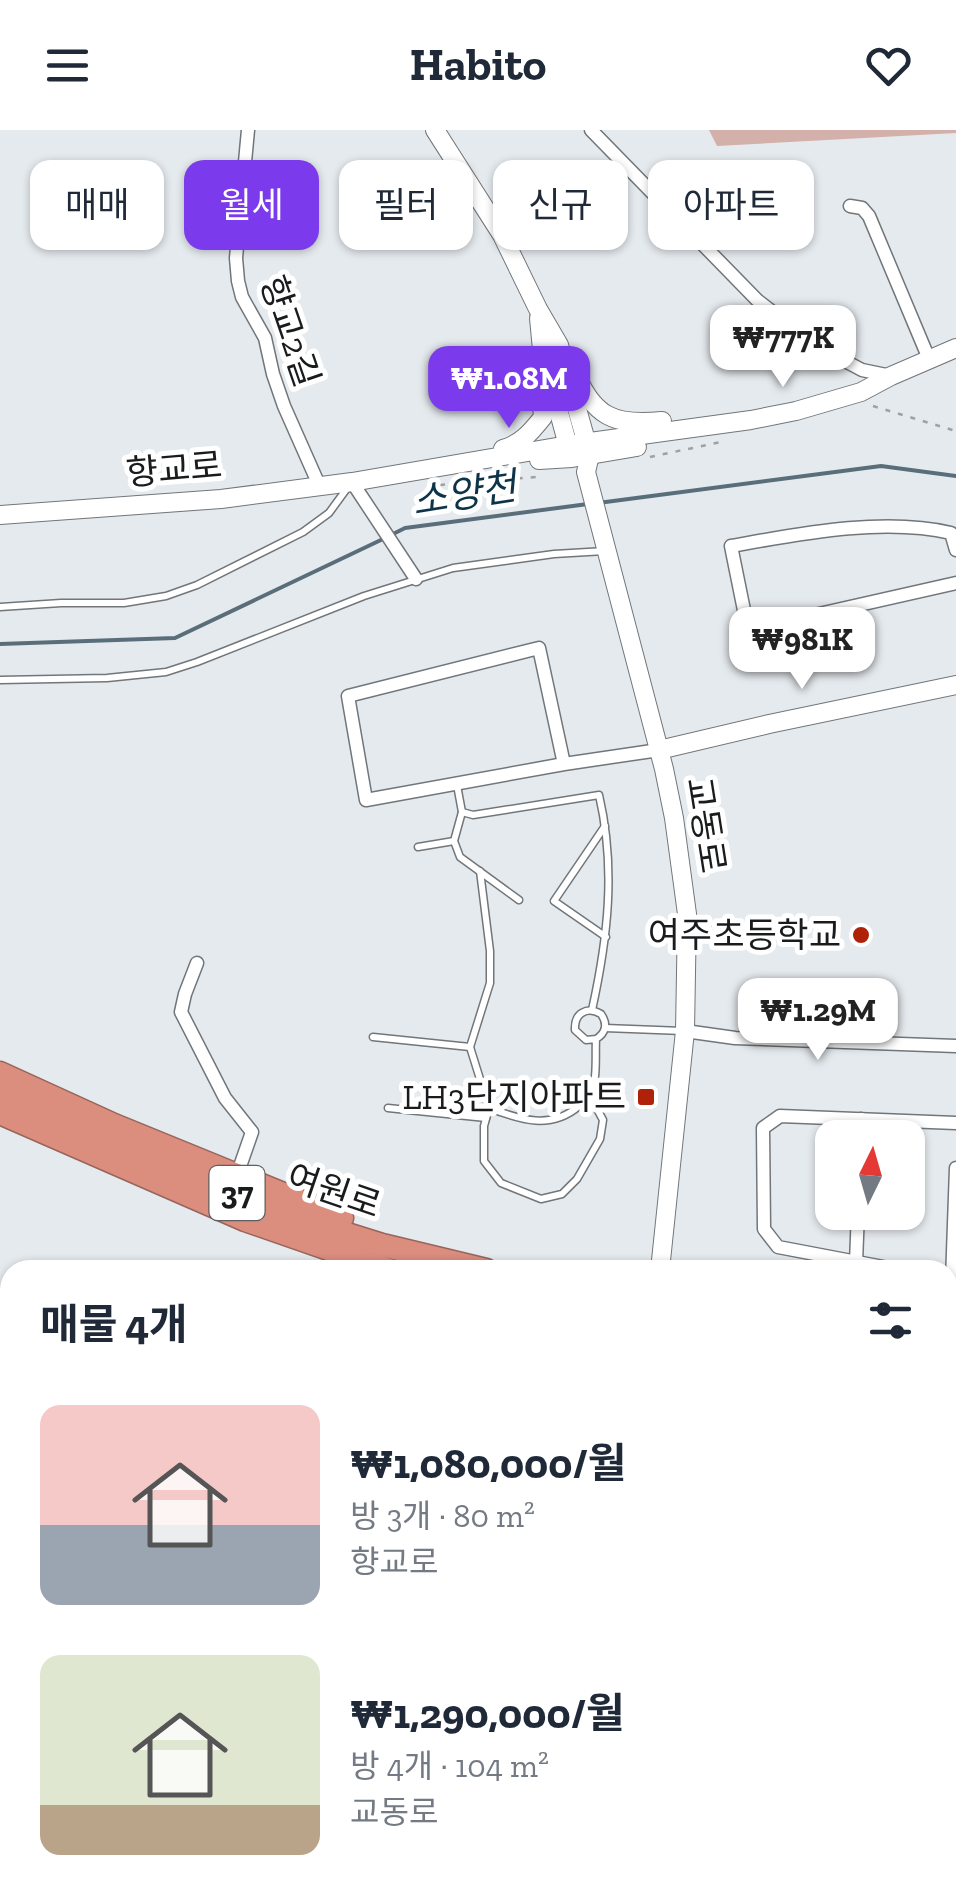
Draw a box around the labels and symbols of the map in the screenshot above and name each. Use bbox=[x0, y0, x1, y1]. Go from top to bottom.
street label: 향교2길 bbox=[251, 270, 329, 392]
pin: ₩777K bbox=[713, 305, 853, 390]
pin: ₩1.08M bbox=[428, 346, 590, 431]
street label: 향교로 bbox=[124, 444, 224, 494]
water label: 소양천 bbox=[409, 462, 523, 525]
pin: ₩981K bbox=[732, 607, 872, 692]
street label: 교동로 bbox=[678, 774, 734, 876]
place label: 여주초등학교 bbox=[648, 914, 841, 956]
marker: 여주초등학교 bbox=[850, 924, 872, 946]
pin: ₩1.29M bbox=[737, 978, 899, 1063]
place label: LH3단지아파트 bbox=[402, 1076, 626, 1118]
marker: LH3단지아파트 bbox=[635, 1086, 657, 1108]
north arrow bbox=[815, 1120, 925, 1230]
street label: 여원로 bbox=[281, 1155, 387, 1227]
road number: 37 bbox=[210, 1166, 264, 1220]

